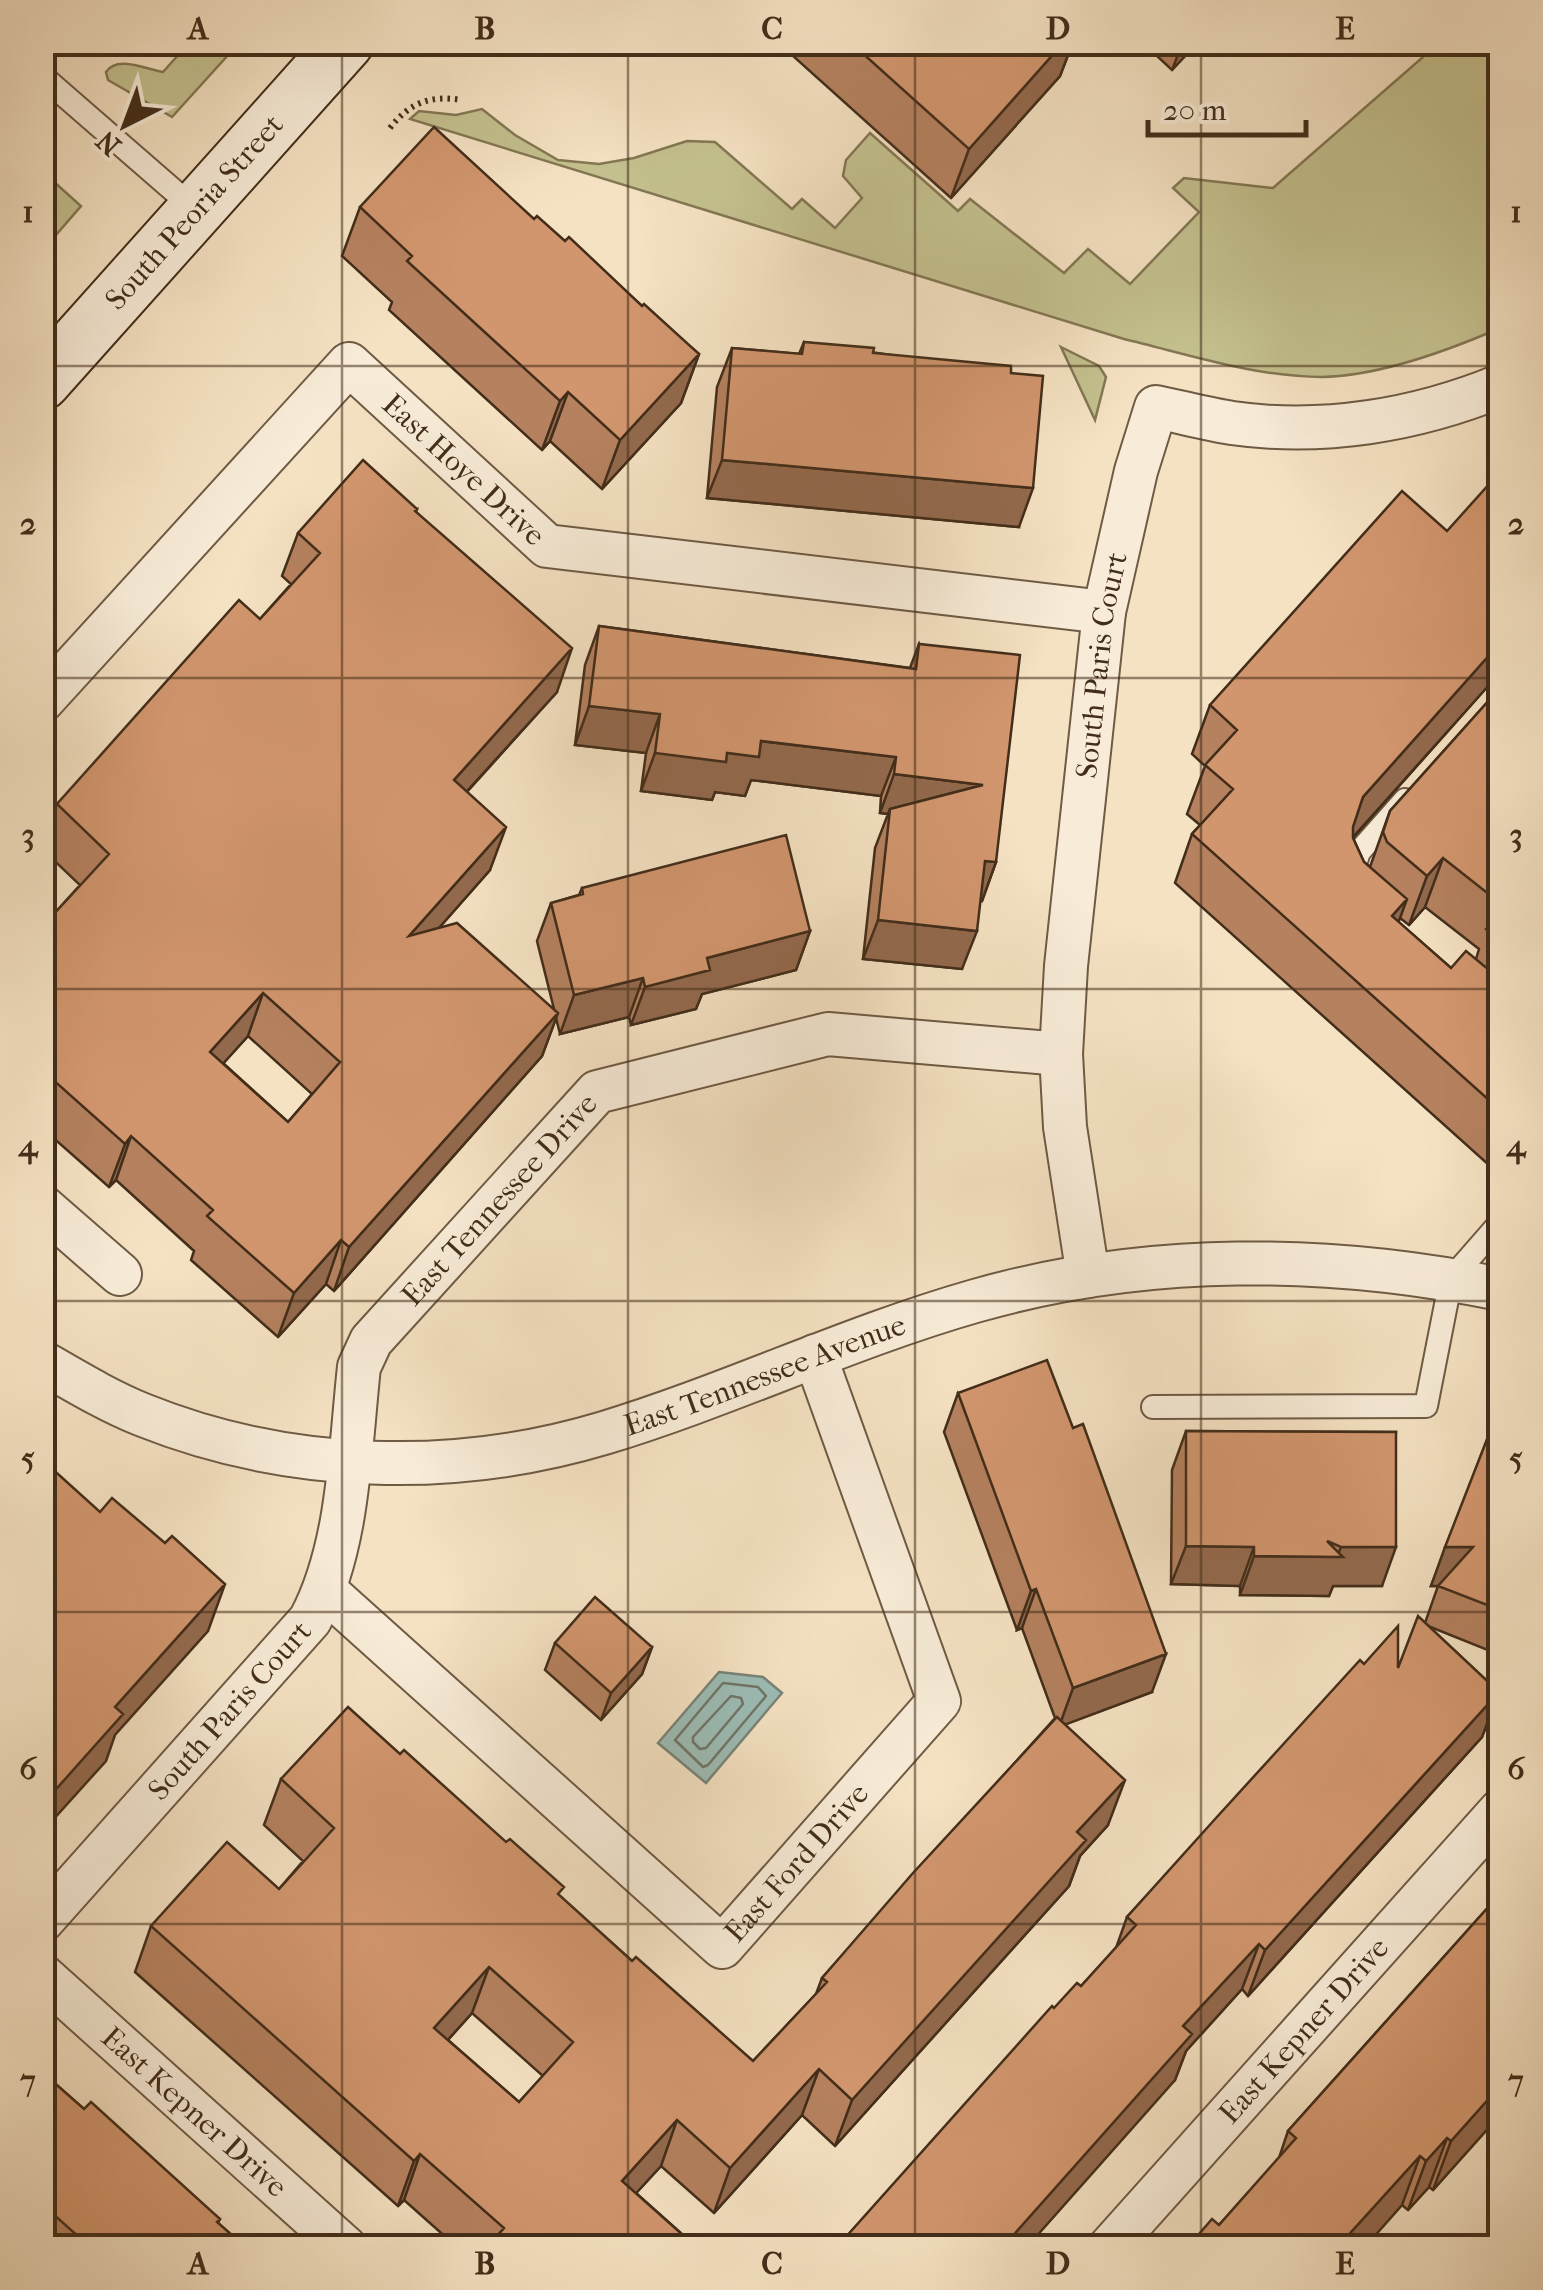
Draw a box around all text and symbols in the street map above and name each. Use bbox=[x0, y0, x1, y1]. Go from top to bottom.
text: A bbox=[186, 10, 210, 47]
text: B bbox=[475, 10, 495, 47]
text: C bbox=[761, 10, 783, 47]
text: D bbox=[1046, 10, 1070, 47]
text: E bbox=[1335, 10, 1355, 47]
north arrow bbox=[75, 75, 175, 175]
scale bar bbox=[1148, 75, 1306, 137]
text: 20 m bbox=[1163, 93, 1226, 128]
street label: South Peoria Street bbox=[98, 107, 291, 317]
text: N bbox=[89, 123, 128, 163]
text: 1 bbox=[22, 193, 34, 230]
text: 1 bbox=[1510, 193, 1522, 230]
street label: East Hoye Drive bbox=[375, 387, 552, 553]
text: 2 bbox=[20, 505, 36, 542]
text: 2 bbox=[1508, 505, 1524, 542]
street label: South Paris Court bbox=[1069, 549, 1135, 780]
text: 3 bbox=[21, 816, 35, 853]
text: 3 bbox=[1509, 816, 1523, 853]
street label: East Tennessee Drive bbox=[395, 1087, 605, 1313]
text: 4 bbox=[18, 1127, 40, 1165]
text: 4 bbox=[1506, 1127, 1528, 1165]
street label: East Tennessee Avenue bbox=[620, 1307, 910, 1444]
text: 5 bbox=[21, 1439, 35, 1476]
text: 5 bbox=[1509, 1439, 1523, 1476]
street label: South Paris Court bbox=[141, 1614, 319, 1807]
text: 6 bbox=[19, 1750, 37, 1787]
text: 6 bbox=[1507, 1750, 1525, 1787]
street label: East Ford Drive bbox=[718, 1776, 876, 1949]
street label: East Kepner Drive bbox=[1212, 1930, 1396, 2131]
street label: East Kepner Drive bbox=[94, 2020, 294, 2205]
text: 7 bbox=[19, 2062, 36, 2099]
text: 7 bbox=[1507, 2062, 1524, 2099]
text: A bbox=[186, 2245, 210, 2282]
text: B bbox=[475, 2245, 495, 2282]
text: C bbox=[761, 2245, 783, 2282]
text: D bbox=[1046, 2245, 1070, 2282]
text: E bbox=[1335, 2245, 1355, 2282]

